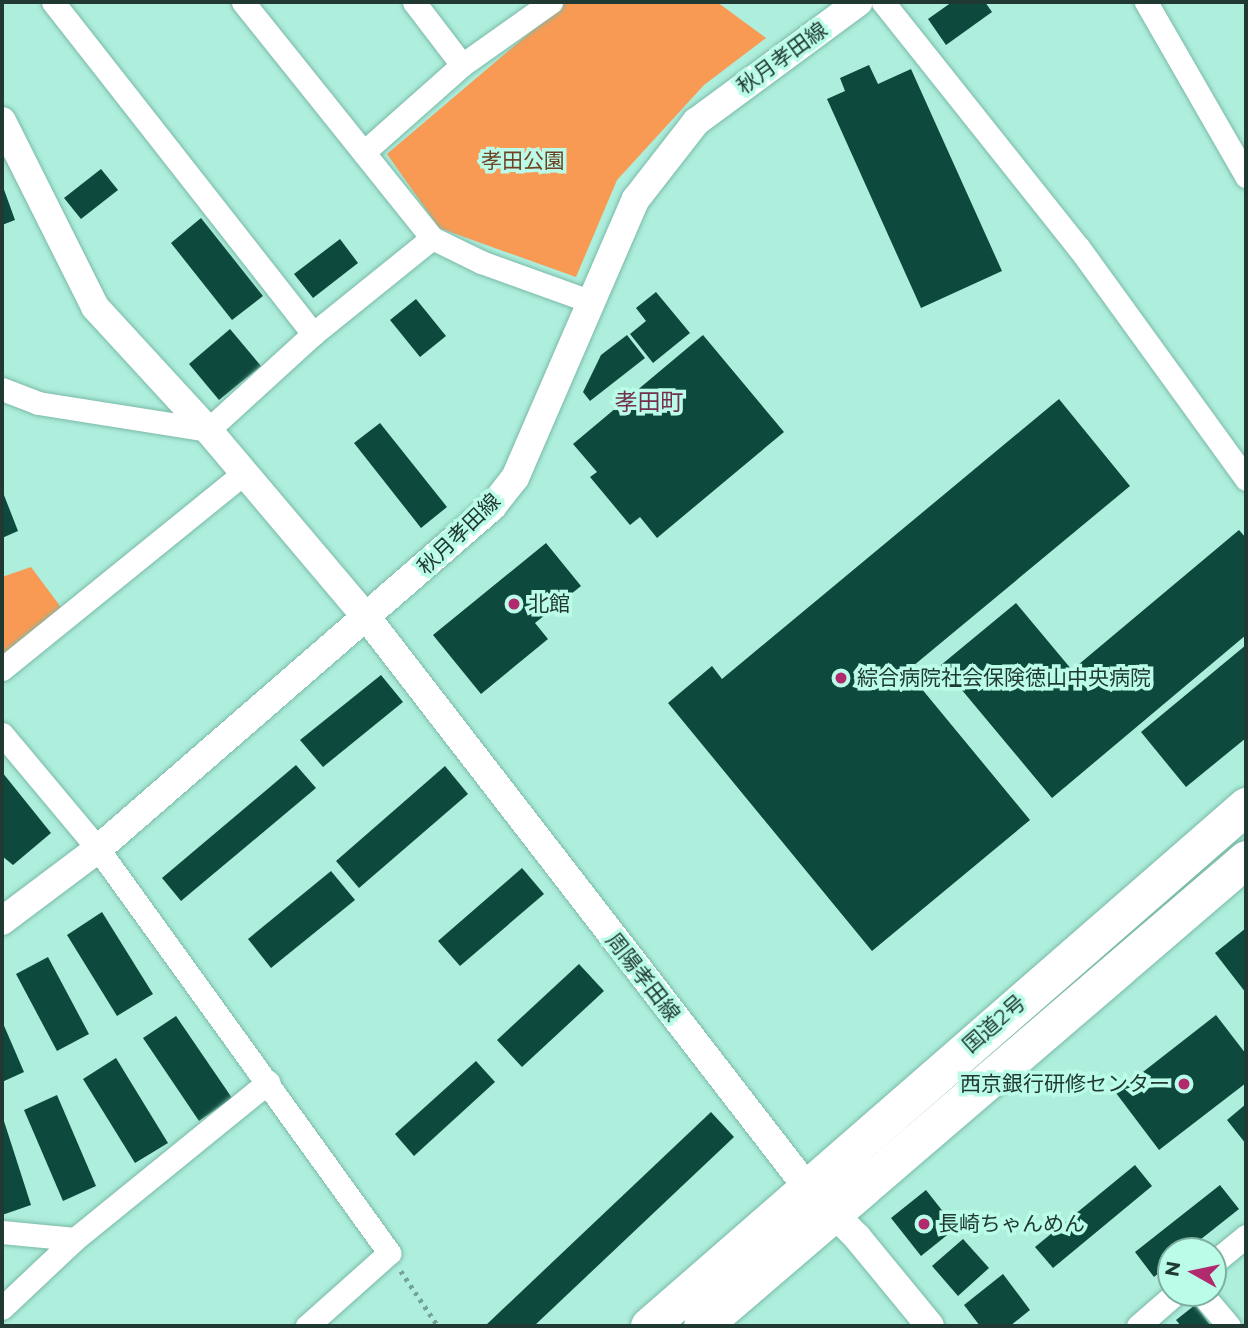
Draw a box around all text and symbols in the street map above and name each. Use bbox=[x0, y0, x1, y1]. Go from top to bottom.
street label: 秋月孝田線 bbox=[732, 17, 832, 99]
park label: 孝田公園 bbox=[481, 148, 565, 174]
district label: 孝田町 bbox=[615, 388, 683, 416]
street label: 秋月孝田線 bbox=[412, 488, 506, 580]
place label: 北館 bbox=[528, 591, 570, 617]
marker: 北館 bbox=[506, 596, 522, 612]
place label: 綜合病院社会保険徳山中央病院 bbox=[857, 665, 1151, 691]
marker: 綜合病院社会保険徳山中央病院 bbox=[831, 668, 851, 688]
street label: 周陽孝田線 bbox=[601, 928, 685, 1026]
street label: 国道2号 bbox=[957, 990, 1031, 1058]
place label: 西京銀行研修センター bbox=[960, 1071, 1170, 1097]
marker: 西京銀行研修センター bbox=[1176, 1076, 1192, 1092]
place label: 長崎ちゃんめん bbox=[938, 1211, 1085, 1237]
marker: 長崎ちゃんめん bbox=[916, 1216, 932, 1232]
north arrow bbox=[1157, 1237, 1227, 1307]
text: N bbox=[1160, 1260, 1185, 1278]

